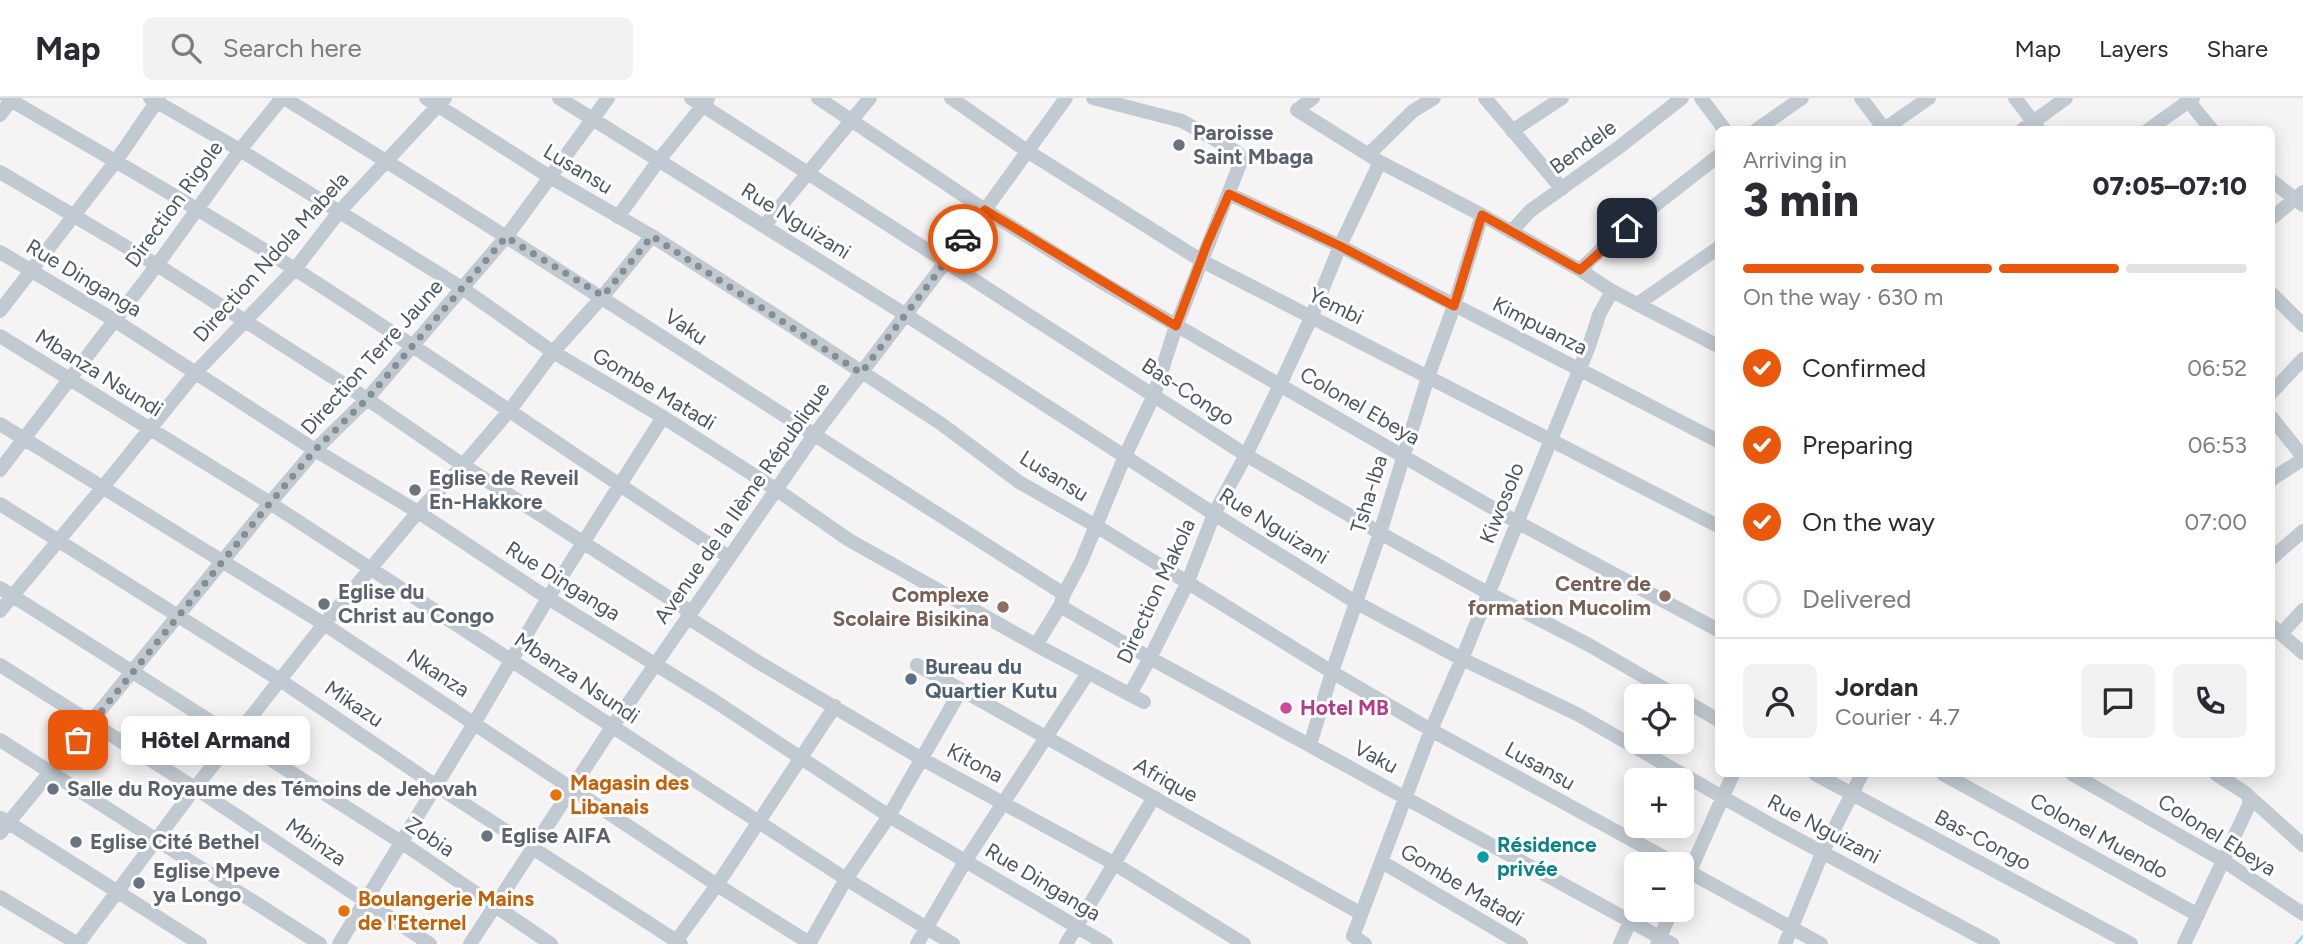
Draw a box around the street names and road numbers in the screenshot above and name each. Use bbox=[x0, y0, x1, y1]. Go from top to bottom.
street label: Bendele bbox=[1545, 114, 1621, 179]
street label: Direction Rigole bbox=[119, 136, 228, 272]
street label: Lusansu bbox=[539, 138, 617, 199]
street label: Direction Ndola Mabela bbox=[188, 167, 354, 347]
street label: Rue Nguizani bbox=[737, 177, 856, 264]
street label: Rue Dinganga bbox=[22, 233, 147, 322]
street label: Direction Terre Jaune bbox=[295, 274, 448, 439]
street label: Yembi bbox=[1305, 282, 1368, 329]
street label: Kimpuanza bbox=[1489, 291, 1592, 360]
street label: Vaku bbox=[660, 303, 712, 350]
street label: Mbanza Nsundi bbox=[31, 323, 168, 422]
street label: Gombe Matadi bbox=[588, 342, 720, 435]
street label: Bas-Congo bbox=[1137, 352, 1239, 431]
street label: Colonel Ebeya bbox=[1296, 361, 1425, 450]
street label: Avenue de la IIème République bbox=[648, 377, 835, 628]
street label: Lusansu bbox=[1015, 445, 1093, 506]
street label: Tsha-Iba bbox=[1345, 452, 1392, 536]
street label: Kiwosolo bbox=[1474, 459, 1529, 547]
street label: Rue Nguizani bbox=[1215, 482, 1334, 569]
street label: Direction Makola bbox=[1111, 514, 1200, 667]
street label: Rue Dinganga bbox=[501, 535, 625, 626]
street label: Mbanza Nsundi bbox=[510, 627, 645, 729]
street label: Nkanza bbox=[402, 643, 474, 702]
street label: Mikazu bbox=[320, 675, 388, 732]
street label: Vaku bbox=[1350, 735, 1403, 778]
street label: Lusansu bbox=[1501, 736, 1580, 795]
street label: Kitona bbox=[943, 737, 1008, 788]
street label: Afrique bbox=[1130, 752, 1203, 807]
street label: Colonel Muendo bbox=[2026, 787, 2173, 884]
street label: Rue Nguizani bbox=[1763, 788, 1885, 869]
street label: Colonel Ebeya bbox=[2154, 788, 2281, 881]
street label: Bas-Congo bbox=[1931, 804, 2036, 875]
street label: Zobia bbox=[401, 811, 459, 862]
street label: Mbinza bbox=[281, 812, 351, 871]
street label: Rue Dinganga bbox=[981, 837, 1106, 926]
street label: Gombe Matadi bbox=[1396, 838, 1528, 931]

